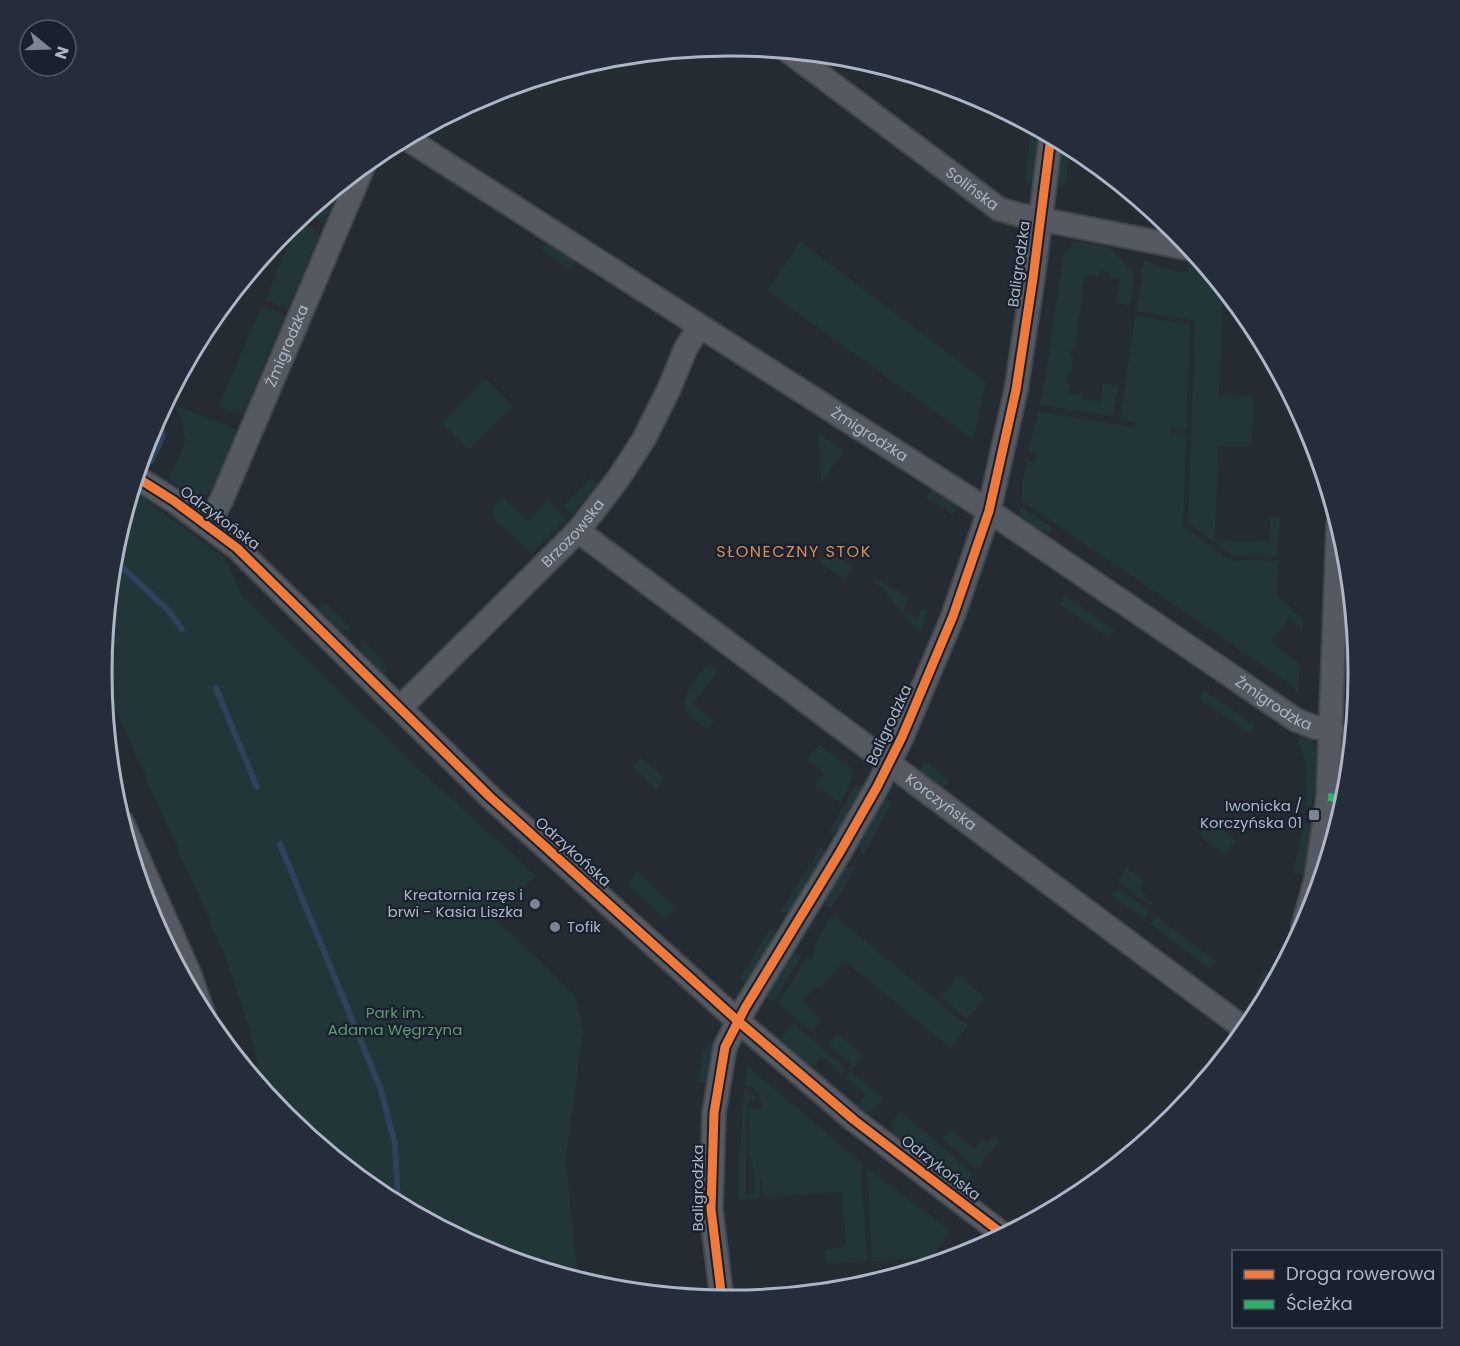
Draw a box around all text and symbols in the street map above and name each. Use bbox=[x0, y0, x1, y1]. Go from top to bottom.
north arrow bbox=[18, 18, 78, 78]
text: N bbox=[49, 43, 75, 62]
street label: Solińska bbox=[942, 162, 1003, 215]
street label: Baligrodzka bbox=[1002, 219, 1035, 308]
street label: Żmigrodzka bbox=[260, 301, 313, 390]
street label: Żmigrodzka bbox=[827, 402, 912, 466]
street label: Odrzykońska bbox=[176, 481, 265, 555]
street label: Brzozowska bbox=[536, 494, 609, 572]
district label: SŁONECZNY STOK bbox=[716, 540, 872, 563]
street label: Żmigrodzka bbox=[1231, 671, 1315, 735]
street label: Baligrodzka bbox=[861, 681, 916, 769]
street label: Korczyńska bbox=[901, 768, 981, 835]
place label: Iwonicka / Korczyńska 01 bbox=[1200, 795, 1302, 833]
marker: Iwonicka / Korczyńska 01 bbox=[1307, 808, 1321, 822]
street label: Odrzykońska bbox=[531, 812, 616, 891]
place label: Kreatornia rzęs i brwi - Kasia Liszka bbox=[388, 884, 523, 922]
marker: Kreatornia rzęs i brwi - Kasia Liszka bbox=[528, 897, 542, 911]
place label: Tofik bbox=[567, 916, 601, 937]
marker: Tofik bbox=[548, 920, 562, 934]
park label: Park im. Adama Węgrzyna bbox=[328, 1002, 462, 1040]
street label: Odrzykońska bbox=[897, 1130, 985, 1205]
street label: Baligrodzka bbox=[687, 1145, 708, 1231]
legend bbox=[1232, 1250, 1442, 1328]
text: Droga rowerowa bbox=[1286, 1261, 1435, 1286]
text: Ścieżka bbox=[1286, 1291, 1353, 1316]

